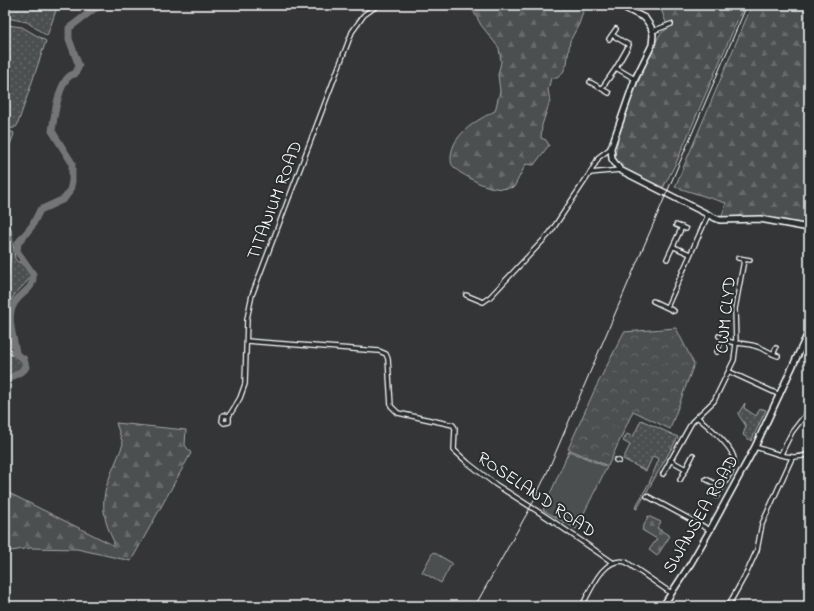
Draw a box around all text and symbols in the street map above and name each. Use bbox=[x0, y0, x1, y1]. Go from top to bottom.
street label: TITANIUM ROAD bbox=[241, 138, 310, 264]
street label: CWM CLYD bbox=[710, 275, 744, 355]
street label: ROSELAND ROAD bbox=[471, 446, 600, 545]
street label: SWANSEA ROAD bbox=[657, 451, 746, 579]

